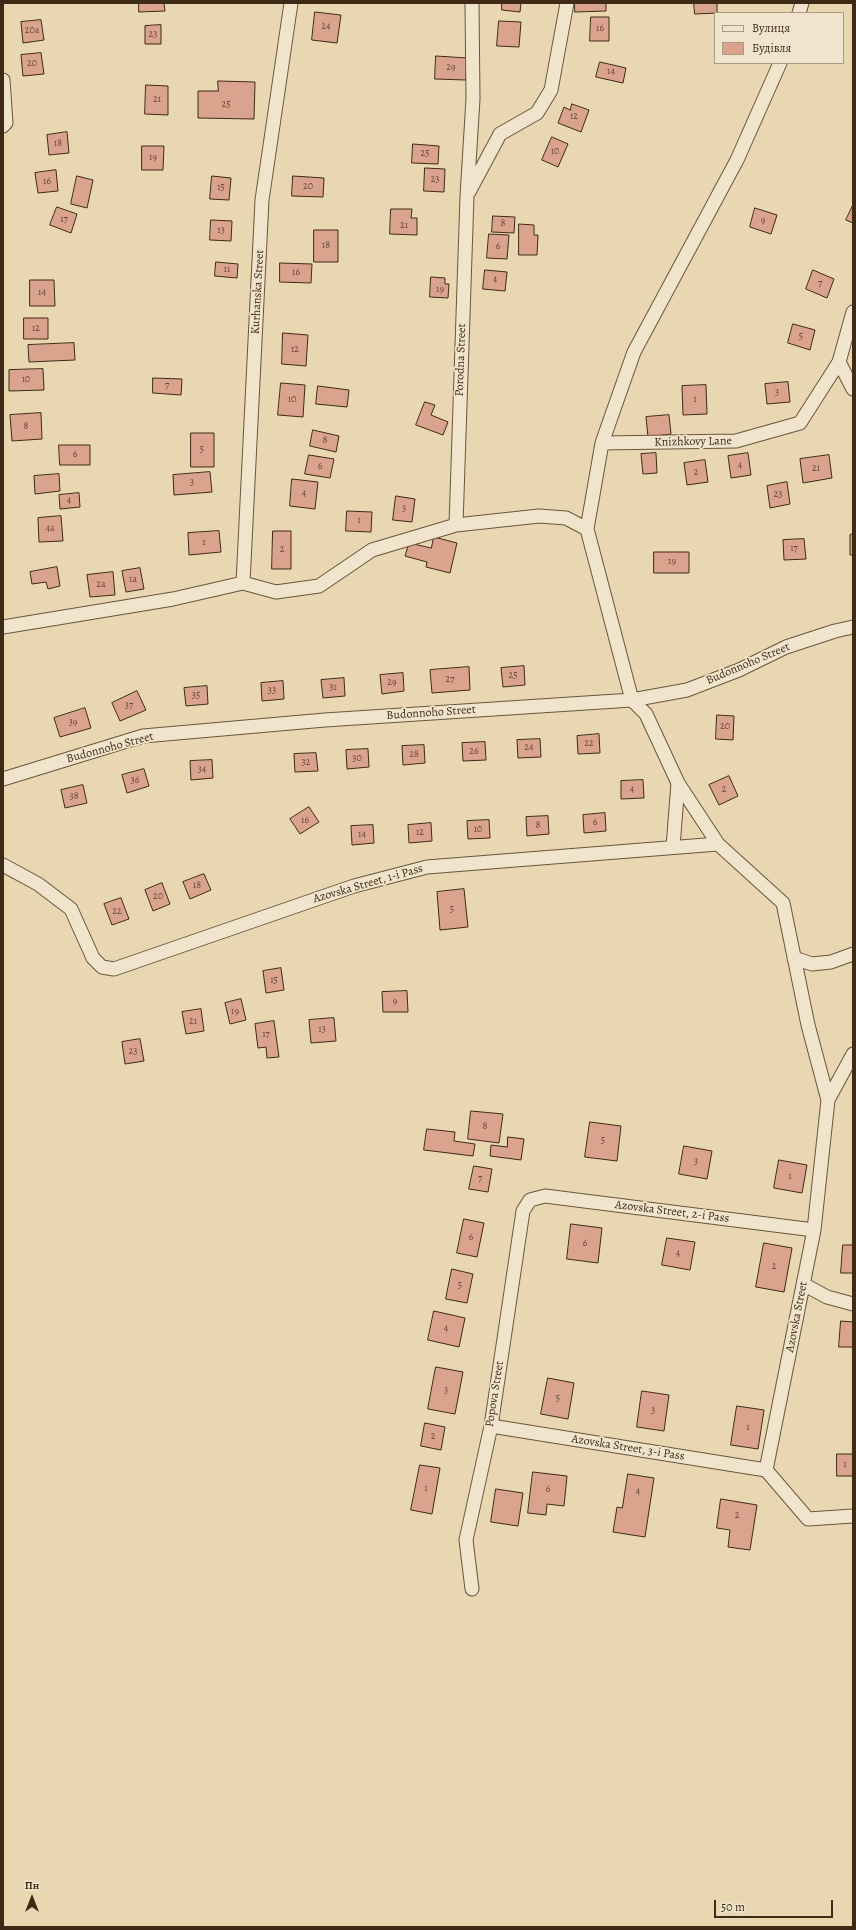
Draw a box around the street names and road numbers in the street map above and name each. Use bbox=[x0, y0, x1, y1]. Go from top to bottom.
street label: Kurhanska Street bbox=[249, 249, 267, 335]
street label: Porodna Street bbox=[453, 323, 469, 397]
street label: Knizhkovy Lane bbox=[654, 434, 732, 450]
street label: Budonnoho Street bbox=[704, 640, 792, 688]
street label: Budonnoho Street bbox=[386, 703, 476, 723]
street label: Budonnoho Street bbox=[65, 729, 155, 767]
street label: Azovska Street, 1-i Pass bbox=[311, 861, 425, 907]
street label: Azovska Street, 2-i Pass bbox=[614, 1198, 730, 1226]
street label: Azovska Street bbox=[783, 1280, 811, 1354]
street label: Popova Street bbox=[483, 1360, 507, 1428]
street label: Azovska Street, 3-i Pass bbox=[570, 1432, 686, 1464]

